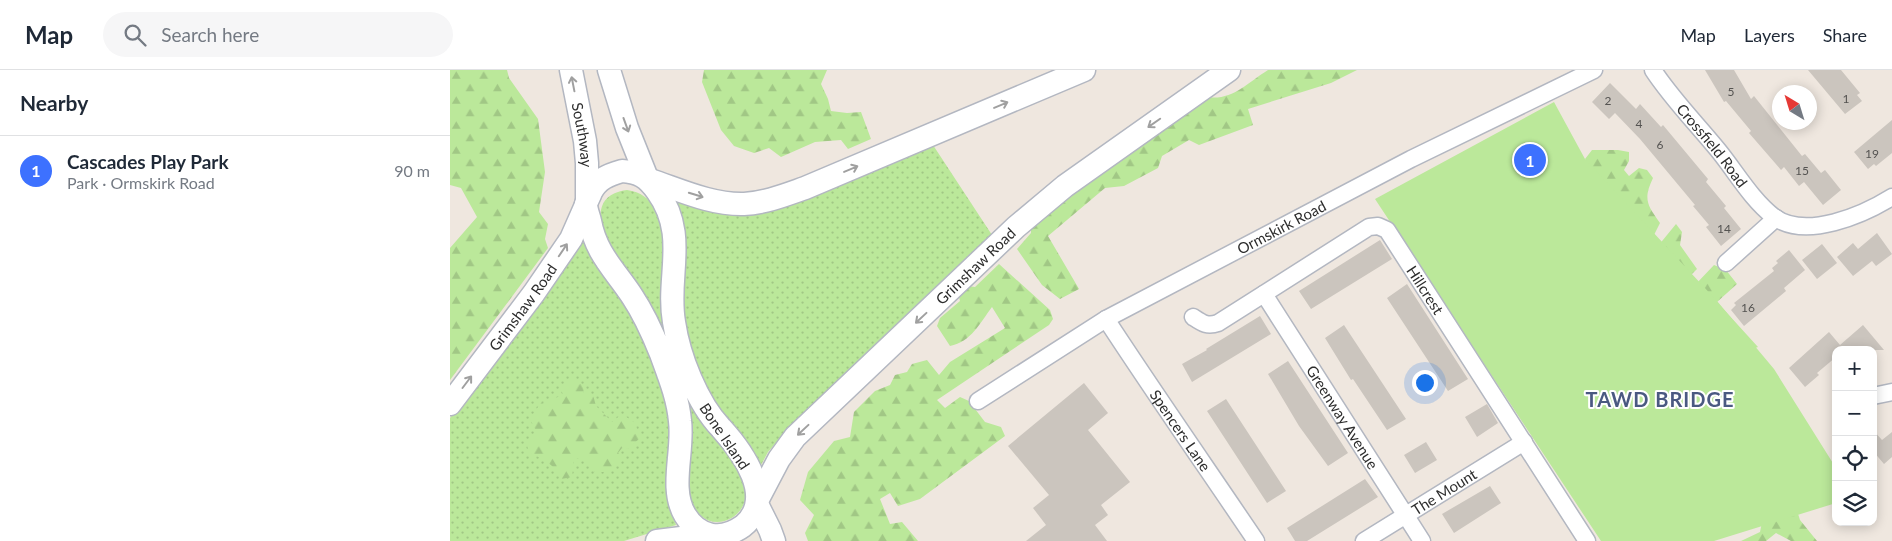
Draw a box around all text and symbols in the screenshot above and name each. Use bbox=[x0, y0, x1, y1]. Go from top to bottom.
search box bbox=[103, 12, 453, 57]
text: Map bbox=[25, 20, 73, 49]
icon: search bbox=[121, 21, 149, 49]
text: Search here bbox=[161, 23, 259, 46]
text: Map bbox=[1680, 24, 1716, 46]
text: Layers bbox=[1744, 24, 1795, 46]
text: Share bbox=[1823, 24, 1867, 46]
one-way arrow bbox=[568, 76, 578, 92]
house number: 5 bbox=[1728, 84, 1735, 99]
north arrow bbox=[1772, 85, 1817, 130]
text: Nearby bbox=[20, 90, 88, 115]
house number: 1 bbox=[1843, 91, 1850, 106]
house number: 2 bbox=[1605, 93, 1612, 108]
one-way arrow bbox=[993, 100, 1008, 110]
street label: Crossfield Road bbox=[1673, 100, 1752, 191]
street label: Southway bbox=[569, 101, 596, 168]
house number: 4 bbox=[1636, 116, 1643, 131]
one-way arrow bbox=[622, 117, 631, 132]
one-way arrow bbox=[1147, 118, 1161, 128]
house number: 6 bbox=[1657, 137, 1664, 152]
pin: 1 bbox=[1514, 141, 1546, 179]
house number: 19 bbox=[1865, 146, 1879, 161]
text: Cascades Play Park bbox=[67, 150, 229, 173]
text: 1 bbox=[31, 161, 41, 180]
text: 90 m bbox=[394, 161, 430, 180]
one-way arrow bbox=[843, 163, 858, 173]
house number: 15 bbox=[1795, 163, 1809, 178]
text: Park · Ormskirk Road bbox=[67, 173, 215, 192]
one-way arrow bbox=[688, 190, 704, 200]
street label: Ormskirk Road bbox=[1234, 196, 1329, 258]
house number: 14 bbox=[1717, 221, 1731, 236]
street label: Grimshaw Road bbox=[932, 224, 1019, 308]
one-way arrow bbox=[558, 243, 569, 257]
street label: Grimshaw Road bbox=[485, 260, 560, 354]
street label: Hillcrest bbox=[1403, 262, 1448, 318]
house number: 16 bbox=[1741, 300, 1755, 315]
one-way arrow bbox=[914, 312, 927, 324]
map controls bbox=[1832, 346, 1877, 526]
button: + bbox=[1832, 346, 1877, 391]
street label: Greenway Avenue bbox=[1303, 362, 1383, 472]
your location bbox=[1412, 370, 1438, 396]
one-way arrow bbox=[461, 376, 472, 389]
street label: Spencers Lane bbox=[1147, 386, 1215, 475]
district label: TAWD BRIDGE bbox=[1586, 387, 1734, 411]
button: − bbox=[1832, 391, 1877, 436]
street label: Bone Island bbox=[696, 399, 754, 473]
one-way arrow bbox=[797, 424, 809, 436]
button: locate bbox=[1832, 436, 1877, 481]
street label: The Mount bbox=[1408, 464, 1480, 518]
button: layers bbox=[1832, 481, 1877, 526]

